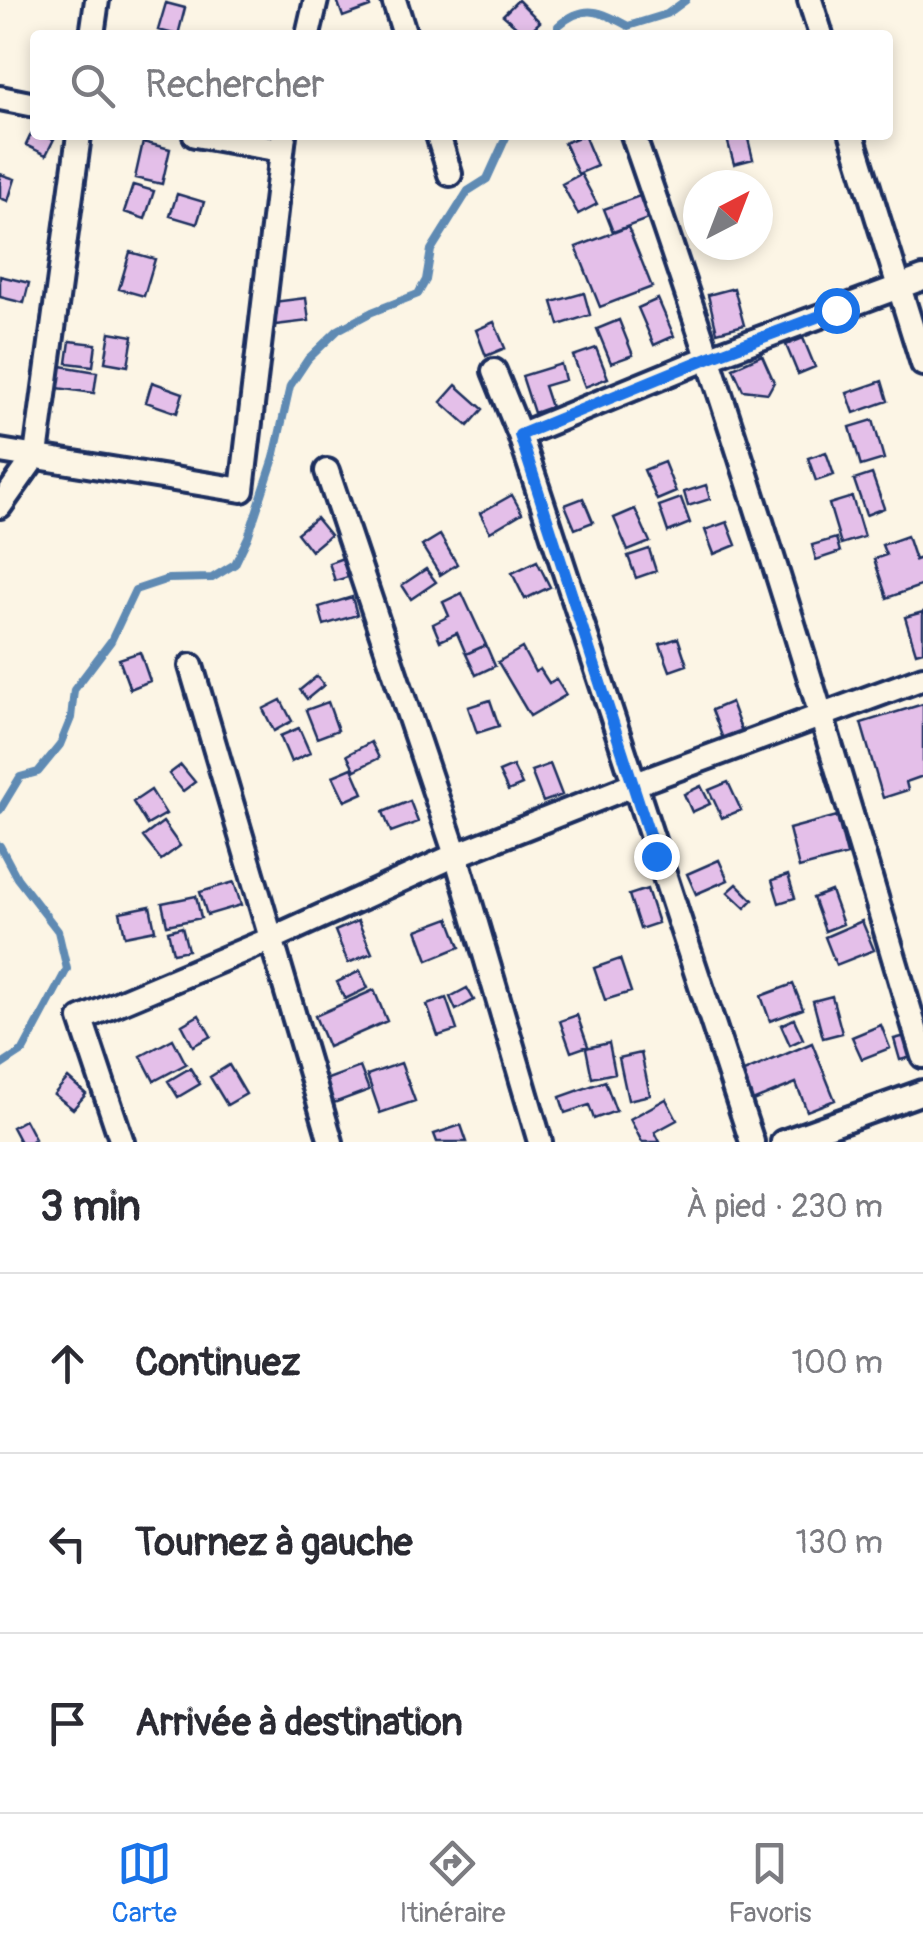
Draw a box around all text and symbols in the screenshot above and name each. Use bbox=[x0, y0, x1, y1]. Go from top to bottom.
search box bbox=[30, 30, 893, 140]
icon: search bbox=[65, 58, 120, 113]
text: Rechercher bbox=[145, 61, 325, 109]
north arrow bbox=[683, 170, 773, 260]
route start bbox=[814, 288, 860, 334]
route end bbox=[634, 834, 680, 880]
text: 3 min bbox=[40, 1181, 141, 1233]
text: À pied · 230 m bbox=[686, 1187, 883, 1227]
icon: ahead bbox=[40, 1336, 95, 1391]
text: Continuez bbox=[135, 1339, 300, 1387]
text: 100 m bbox=[791, 1343, 883, 1383]
icon: left bbox=[40, 1516, 95, 1571]
text: Tournez à gauche bbox=[135, 1519, 412, 1567]
text: 130 m bbox=[795, 1523, 883, 1563]
icon: arrive bbox=[40, 1696, 95, 1751]
text: Arrivée à destination bbox=[135, 1699, 463, 1747]
tab: Carte bbox=[111, 1836, 177, 1931]
tab: Itinéraire bbox=[400, 1836, 505, 1931]
tab: Favoris bbox=[728, 1836, 812, 1931]

